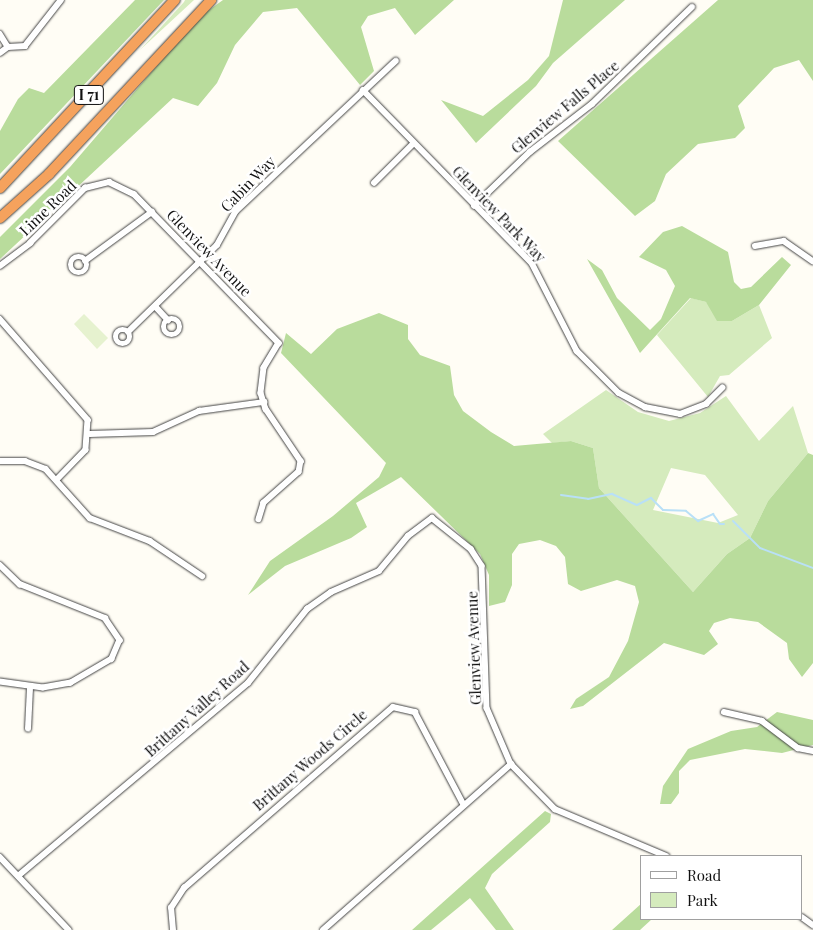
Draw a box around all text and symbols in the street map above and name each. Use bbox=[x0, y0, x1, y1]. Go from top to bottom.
street label: Glenview Falls Place bbox=[507, 57, 623, 157]
road number: I 71 bbox=[73, 84, 105, 106]
street label: Cabin Way bbox=[217, 152, 279, 216]
street label: Glenview Park Way bbox=[448, 162, 550, 266]
street label: Lime Road bbox=[16, 177, 80, 239]
street label: Glenview Avenue bbox=[163, 205, 255, 301]
street label: Glenview Avenue bbox=[463, 590, 485, 706]
street label: Brittany Valley Road bbox=[141, 657, 253, 761]
street label: Brittany Woods Circle bbox=[249, 705, 371, 815]
legend bbox=[640, 855, 803, 920]
text: Road bbox=[687, 865, 721, 885]
text: Park bbox=[687, 890, 718, 910]

